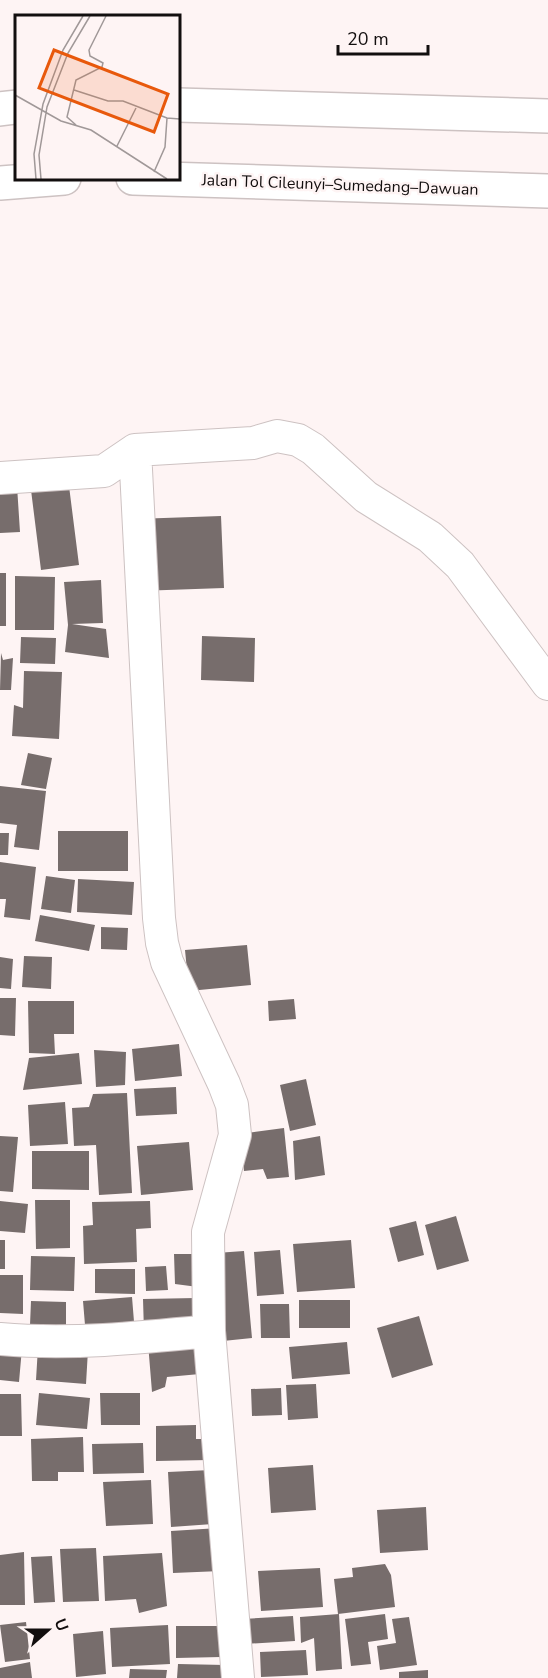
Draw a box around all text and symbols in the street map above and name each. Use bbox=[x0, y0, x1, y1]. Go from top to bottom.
inset map bbox=[15, 15, 180, 180]
scale bar bbox=[338, 18, 428, 56]
text: 20 m bbox=[347, 27, 389, 51]
street label: Jalan Tol Cileunyi–Sumedang–Dawuan bbox=[200, 169, 479, 201]
north arrow bbox=[18, 1600, 78, 1660]
text: U bbox=[49, 1616, 73, 1634]

